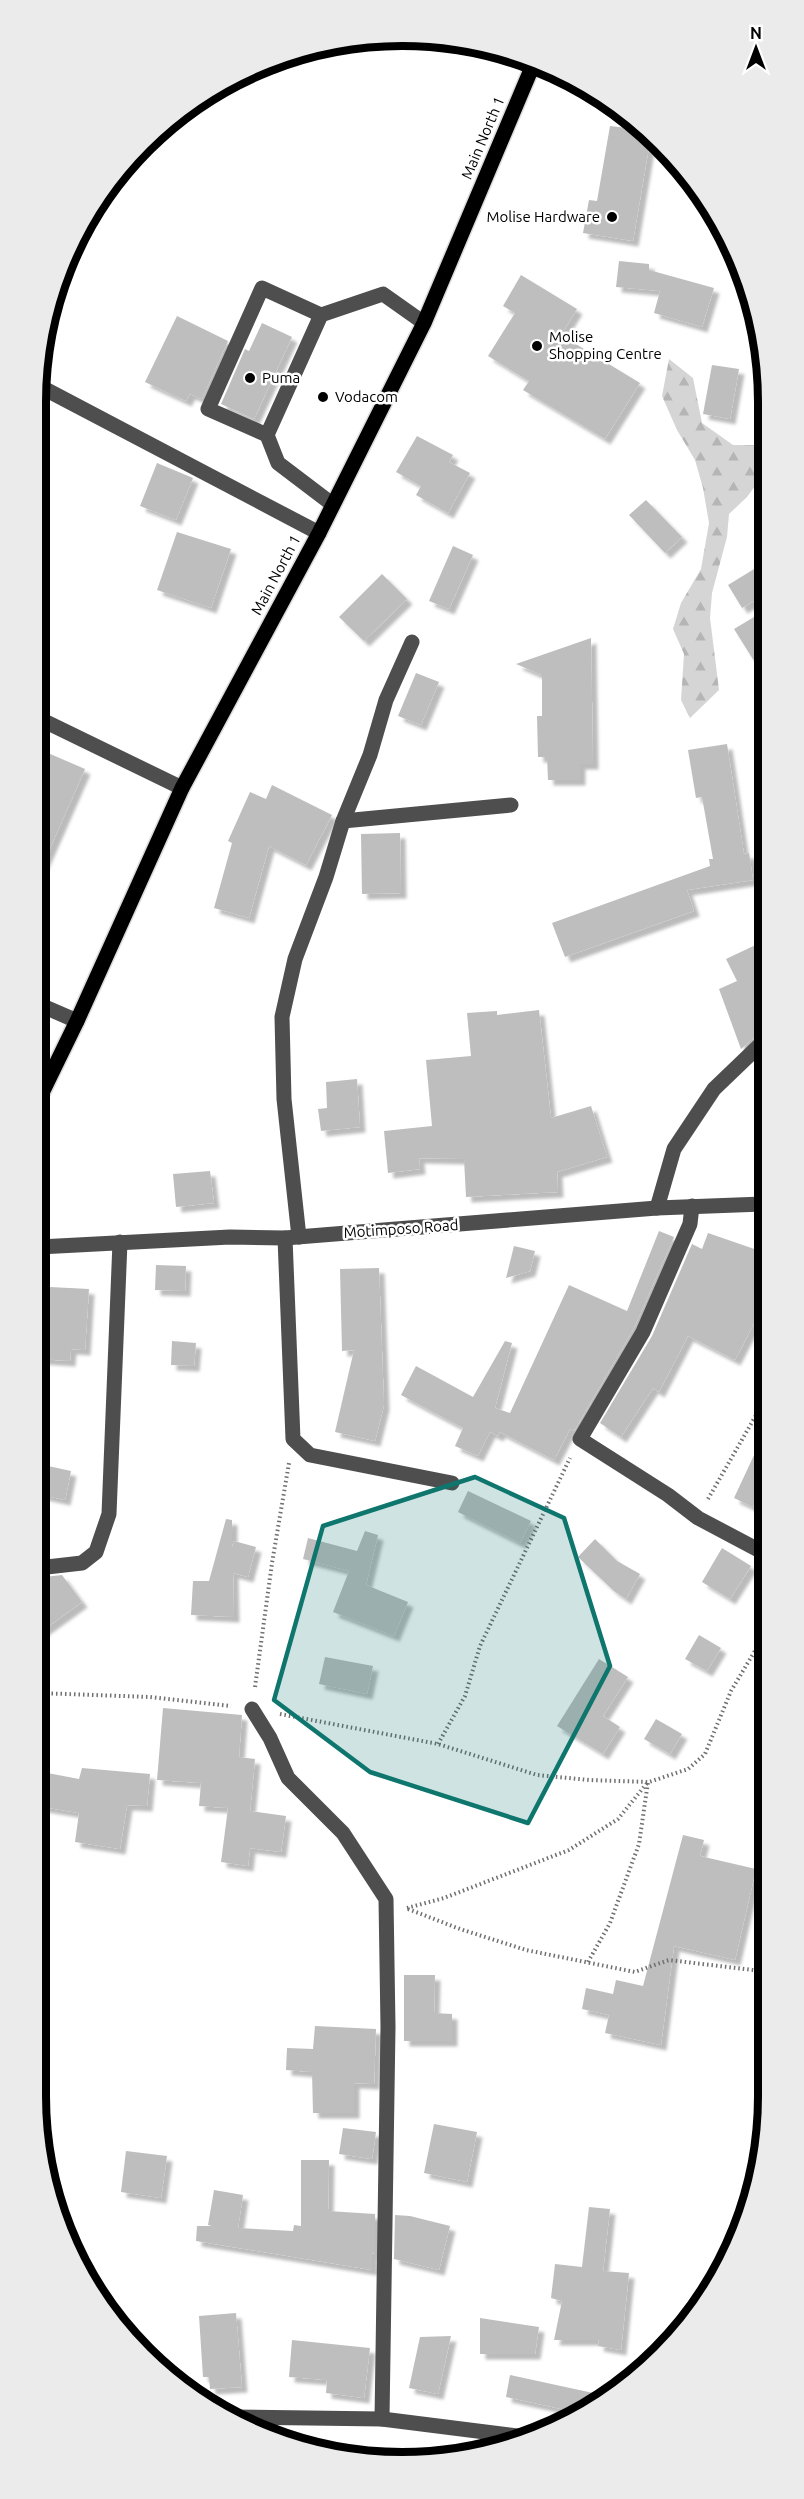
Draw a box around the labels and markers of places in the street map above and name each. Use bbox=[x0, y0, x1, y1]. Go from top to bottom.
place label: Molise Hardware bbox=[486, 208, 600, 225]
marker: Molise Hardware bbox=[605, 210, 619, 224]
place label: Molise Shopping Centre bbox=[549, 328, 662, 362]
marker: Molise Shopping Centre bbox=[530, 339, 544, 353]
place label: Puma bbox=[262, 369, 300, 386]
marker: Puma bbox=[243, 371, 257, 385]
place label: Vodacom bbox=[335, 388, 398, 405]
marker: Vodacom bbox=[316, 390, 330, 404]

